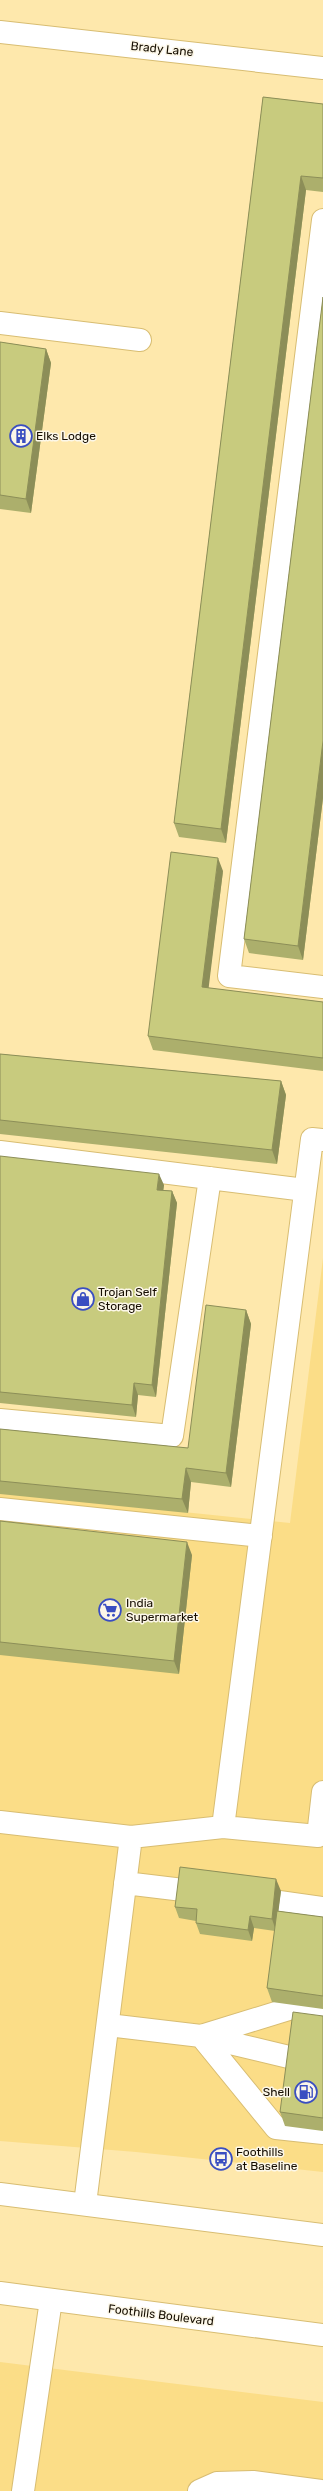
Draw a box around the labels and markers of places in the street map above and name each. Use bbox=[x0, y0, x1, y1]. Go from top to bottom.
building icon: Elks Lodge bbox=[8, 423, 34, 449]
place label: Elks Lodge bbox=[36, 429, 96, 443]
place label: Trojan Self Storage bbox=[98, 1285, 157, 1313]
shop icon: Trojan Self Storage bbox=[70, 1286, 96, 1312]
place label: India Supermarket bbox=[126, 1596, 199, 1624]
supermarket icon: India Supermarket bbox=[97, 1597, 123, 1623]
fuel station icon: Shell bbox=[293, 2079, 319, 2105]
place label: Shell bbox=[263, 2085, 290, 2099]
place label: Foothills at Baseline bbox=[236, 2145, 298, 2173]
bus stop icon: Foothills at Baseline bbox=[208, 2146, 234, 2172]

